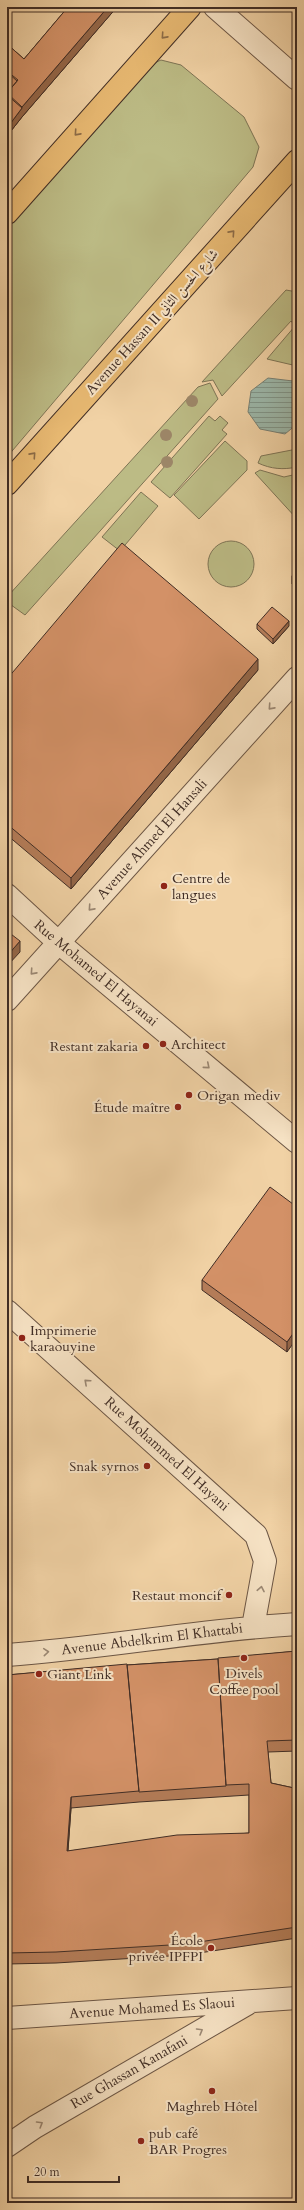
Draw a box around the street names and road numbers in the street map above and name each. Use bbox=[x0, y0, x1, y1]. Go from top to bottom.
street label: Avenue Hassan II شارع الحسن الثاني bbox=[81, 245, 224, 400]
street label: Avenue Ahmed El Hansali bbox=[93, 775, 211, 903]
street label: Rue Mohamed El Hayanai bbox=[30, 915, 162, 1031]
street label: Rue Mohammed El Hayani bbox=[100, 1393, 234, 1515]
street label: Avenue Abdelkrim El Khattabi bbox=[60, 1618, 244, 1660]
street label: Avenue Mohamed Es Slaoui bbox=[69, 1993, 235, 2023]
street label: Rue Ghassan Kanafani bbox=[67, 2031, 191, 2113]

